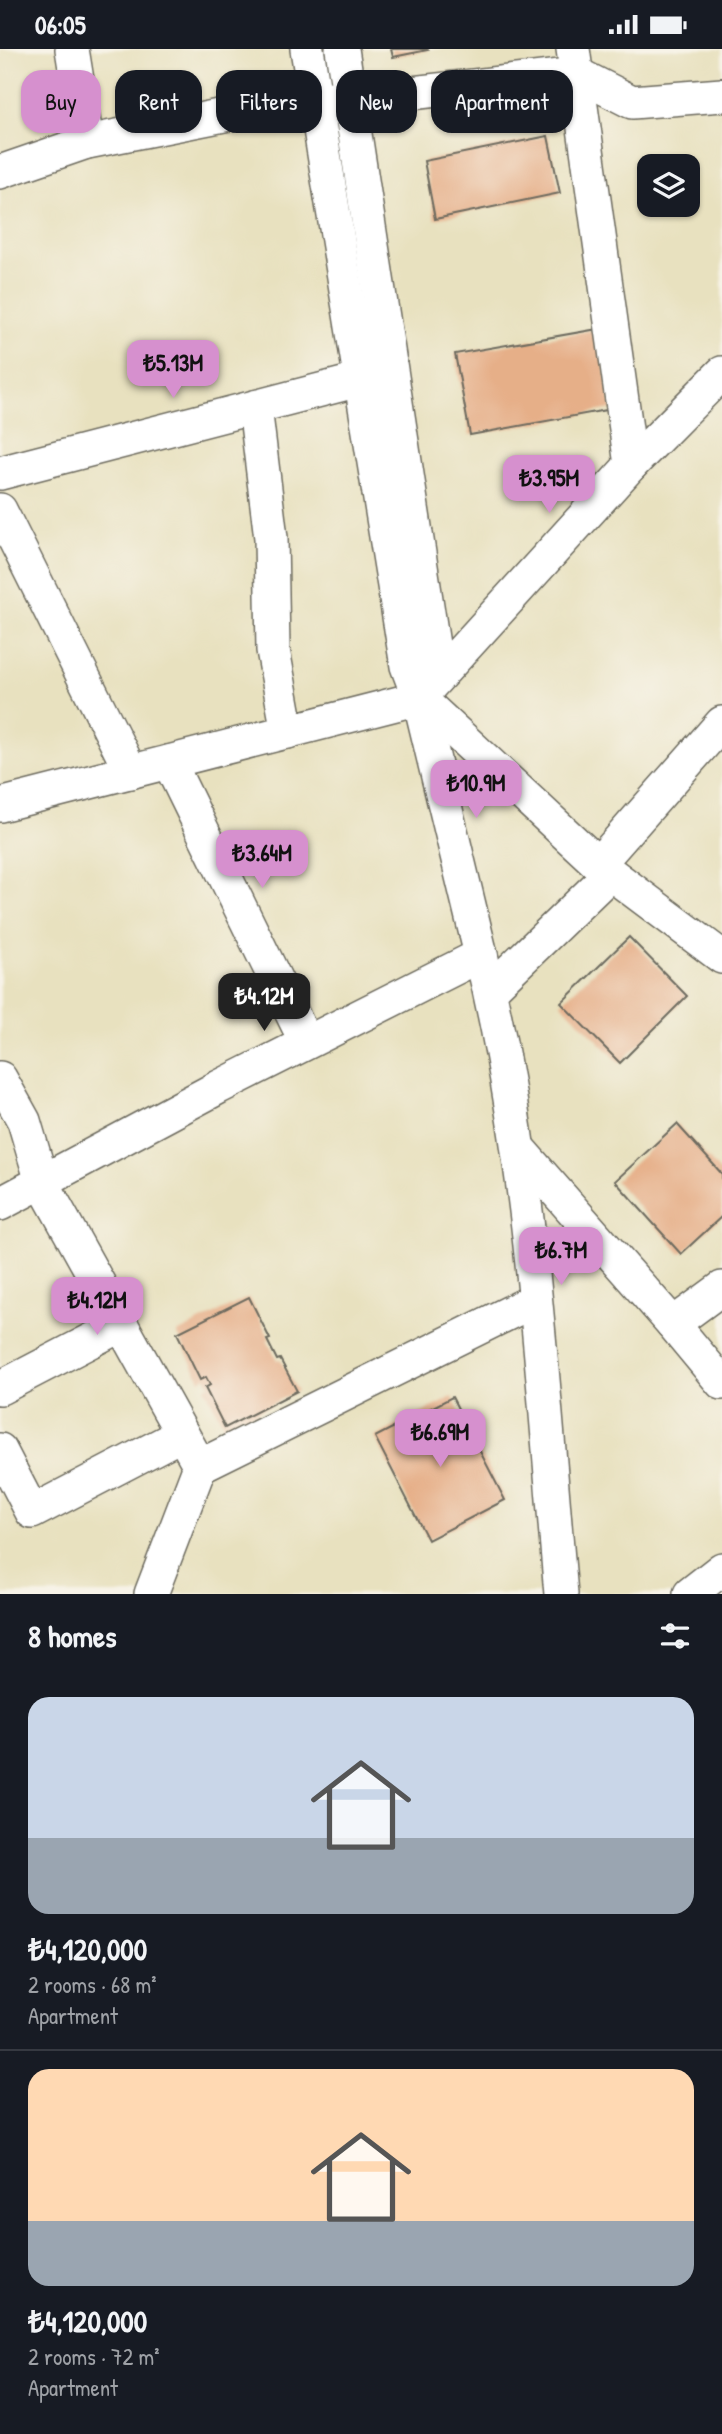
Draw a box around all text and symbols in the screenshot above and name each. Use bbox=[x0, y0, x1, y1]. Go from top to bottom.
text: 06:05 bbox=[35, 7, 86, 42]
chip: Buy bbox=[21, 70, 101, 133]
chip: Rent bbox=[115, 70, 202, 133]
chip: Filters bbox=[216, 70, 322, 133]
chip: New bbox=[336, 70, 417, 133]
chip: Apartment bbox=[431, 70, 573, 133]
map controls bbox=[637, 154, 700, 217]
button: layers bbox=[637, 154, 700, 217]
pin: ₺5.13M bbox=[116, 341, 230, 400]
text: ₺5.13M bbox=[143, 347, 203, 378]
pin: ₺3.95M bbox=[492, 455, 606, 515]
text: ₺3.95M bbox=[519, 462, 579, 493]
pin: ₺10.9M bbox=[419, 761, 533, 820]
text: ₺10.9M bbox=[447, 767, 505, 798]
pin: ₺3.64M bbox=[205, 831, 319, 890]
text: ₺3.64M bbox=[232, 837, 292, 868]
pin: ₺4.12M bbox=[207, 974, 321, 1033]
text: ₺4.12M bbox=[234, 980, 294, 1011]
pin: ₺6.7M bbox=[512, 1227, 610, 1287]
text: ₺6.7M bbox=[535, 1234, 587, 1265]
pin: ₺4.12M bbox=[40, 1277, 154, 1337]
text: ₺4.12M bbox=[67, 1284, 127, 1315]
pin: ₺6.69M bbox=[383, 1409, 497, 1469]
text: ₺6.69M bbox=[411, 1416, 469, 1447]
text: 8 homes bbox=[28, 1616, 116, 1656]
icon: filters bbox=[656, 1617, 694, 1655]
icon: home bbox=[298, 1742, 424, 1868]
text: ₺4,120,000 bbox=[28, 1929, 147, 1969]
text: 2 rooms · 68 m² bbox=[28, 1969, 156, 2000]
text: Apartment bbox=[28, 2000, 118, 2031]
icon: home bbox=[298, 2114, 424, 2240]
text: ₺4,120,000 bbox=[28, 2301, 147, 2341]
text: 2 rooms · 72 m² bbox=[28, 2341, 160, 2372]
text: Apartment bbox=[28, 2372, 118, 2403]

